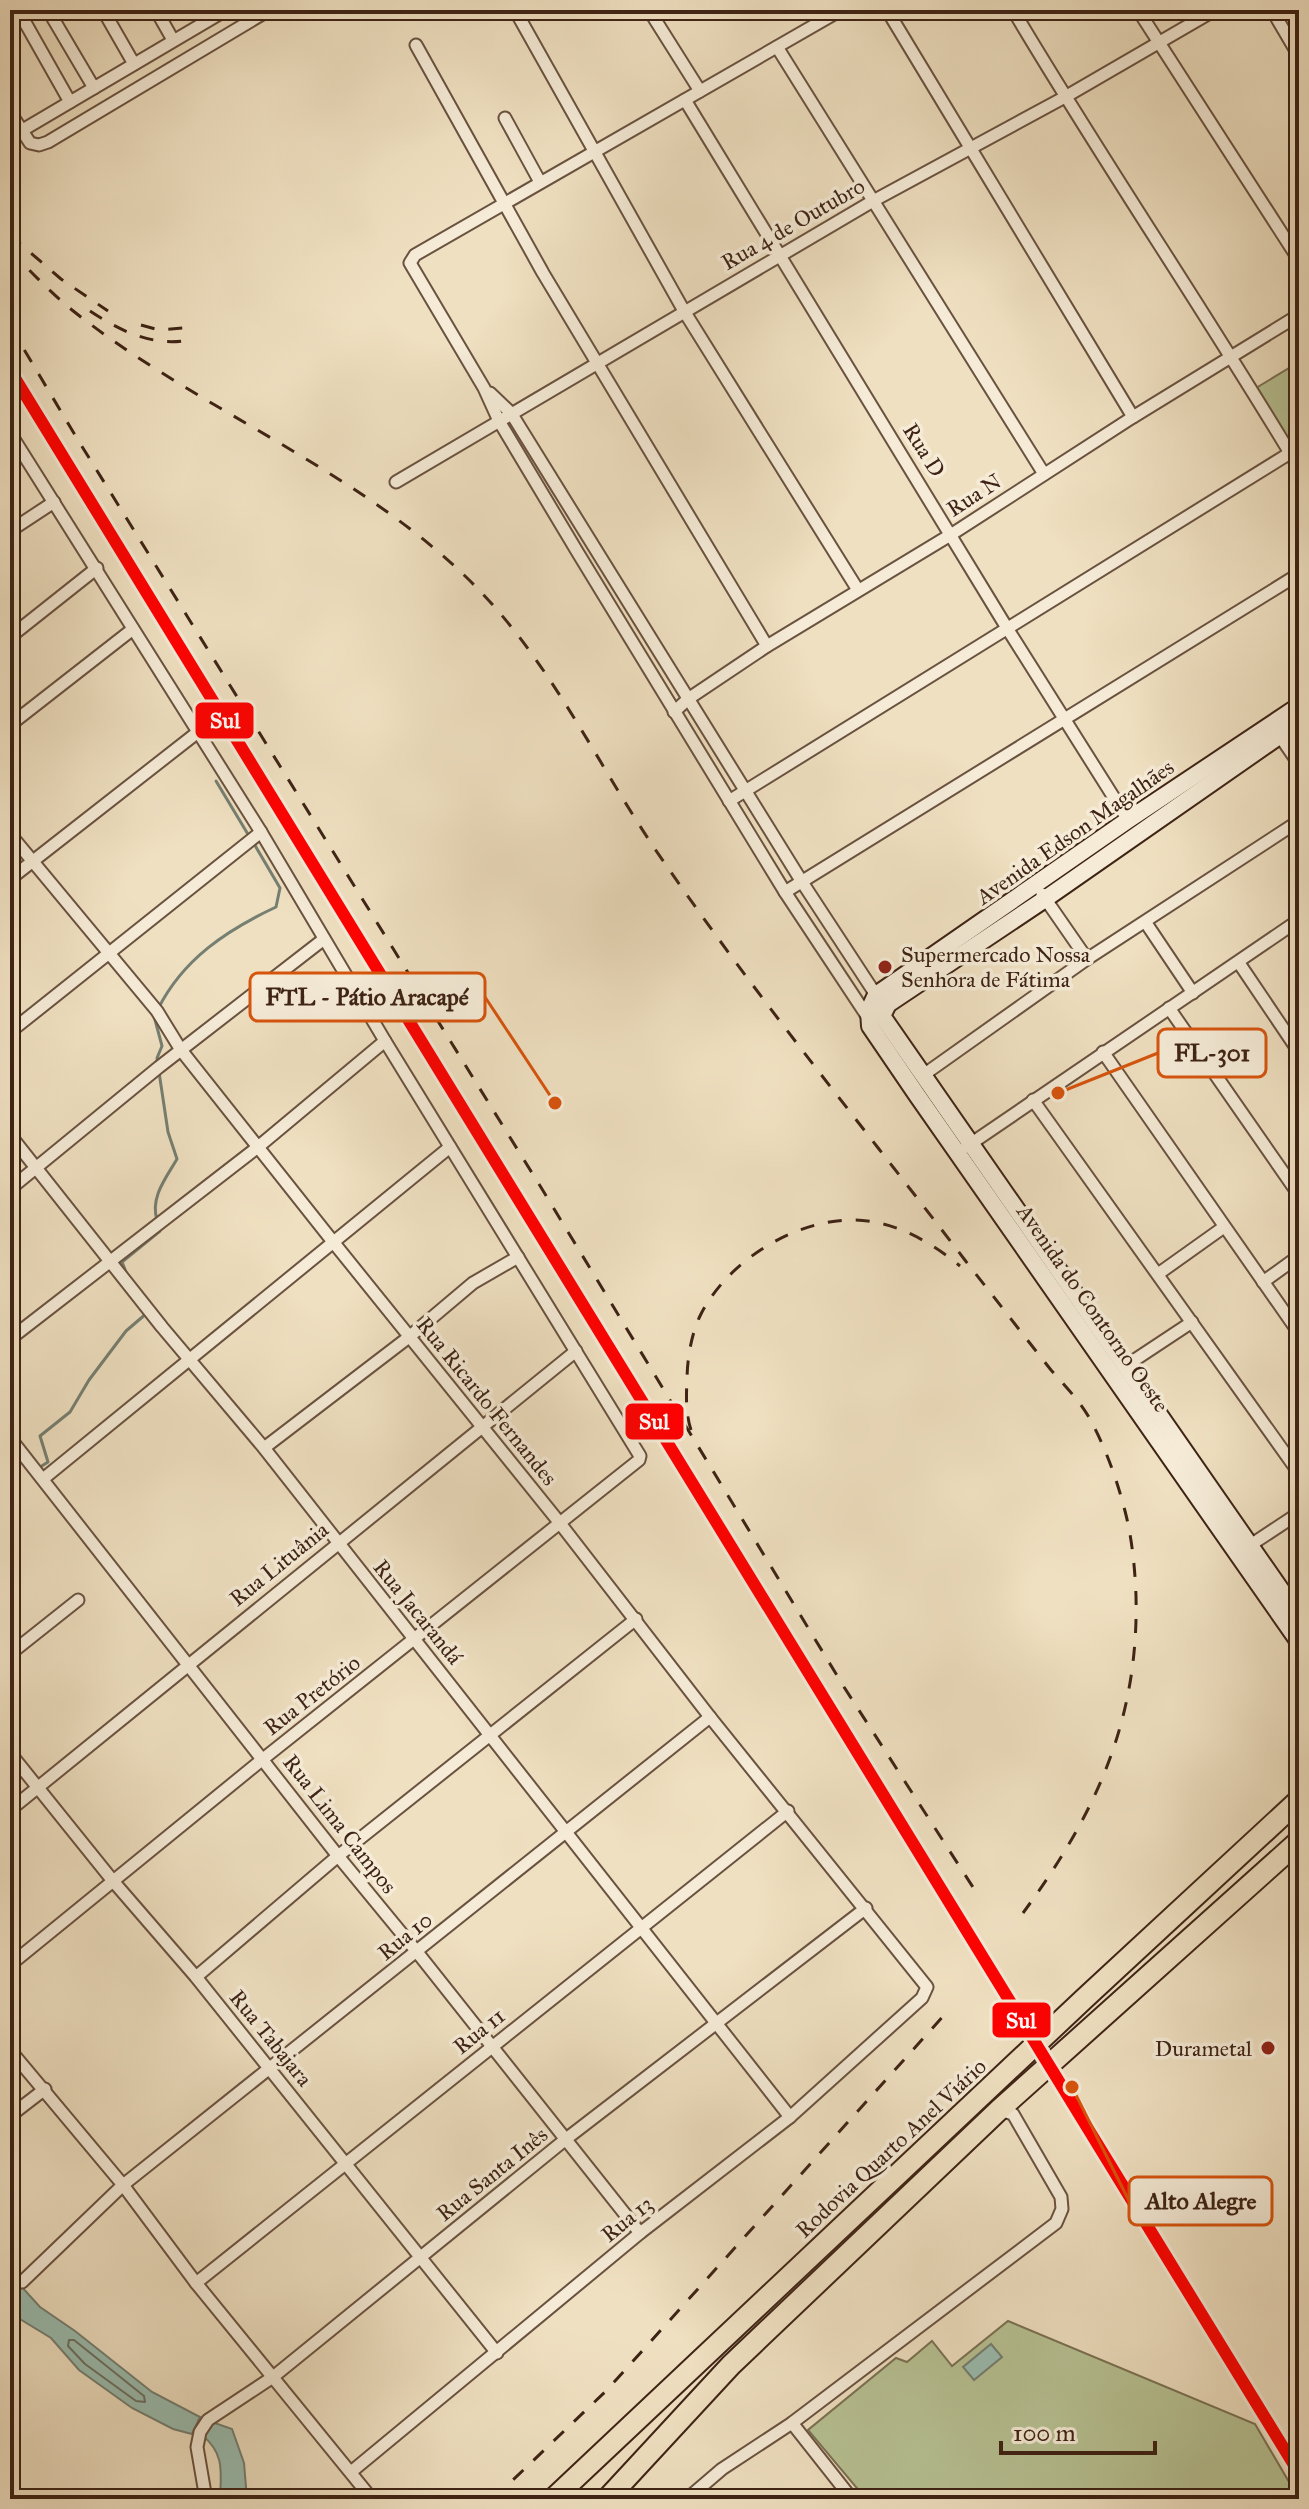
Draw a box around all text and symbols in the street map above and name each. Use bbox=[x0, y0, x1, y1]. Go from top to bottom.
street label: Rua 4 de Outubro bbox=[717, 172, 869, 276]
street label: Rua D bbox=[897, 418, 951, 482]
street label: Rua N bbox=[942, 467, 1007, 523]
line badge: Sul bbox=[194, 701, 255, 740]
text: Sul bbox=[210, 707, 241, 734]
street label: Avenida Edson Magalhães bbox=[970, 753, 1179, 911]
place label: Supermercado Nossa Senhora de Fátima bbox=[901, 941, 1091, 993]
marker: Supermercado Nossa Senhora de Fátima bbox=[876, 958, 894, 976]
callout: FTL - Pátio Aracapé bbox=[250, 973, 485, 1021]
text: FTL - Pátio Aracapé bbox=[265, 982, 470, 1012]
callout: FL-301 bbox=[1158, 1029, 1266, 1077]
text: FL-301 bbox=[1174, 1038, 1251, 1068]
street label: Avenida do Contorno Oeste bbox=[1010, 1198, 1175, 1417]
street label: Rua Ricardo Fernandes bbox=[411, 1311, 563, 1491]
line badge: Sul bbox=[624, 1402, 685, 1441]
text: Sul bbox=[639, 1408, 670, 1435]
street label: Rua Lituânia bbox=[224, 1516, 334, 1612]
street label: Rua Jacarandá bbox=[368, 1554, 469, 1670]
street label: Rua Pretório bbox=[258, 1649, 366, 1741]
street label: Rua Lima Campos bbox=[277, 1749, 403, 1899]
street label: Rua 10 bbox=[372, 1906, 438, 1966]
street label: Rua Tabajara bbox=[224, 1984, 319, 2092]
line badge: Sul bbox=[991, 2001, 1052, 2039]
street label: Rua 11 bbox=[448, 2002, 510, 2060]
text: Sul bbox=[1006, 2007, 1037, 2034]
place label: Durametal bbox=[1155, 2035, 1252, 2062]
marker: Durametal bbox=[1259, 2039, 1277, 2057]
street label: Rodovia Quarto Anel Viário bbox=[790, 2053, 992, 2243]
street label: Rua Santa Inês bbox=[431, 2121, 553, 2227]
callout: Alto Alegre bbox=[1129, 2177, 1272, 2225]
text: Alto Alegre bbox=[1143, 2186, 1257, 2216]
street label: Rua 13 bbox=[596, 2190, 658, 2248]
scale bar bbox=[1001, 2405, 1155, 2455]
text: 100 m bbox=[1013, 2418, 1076, 2448]

